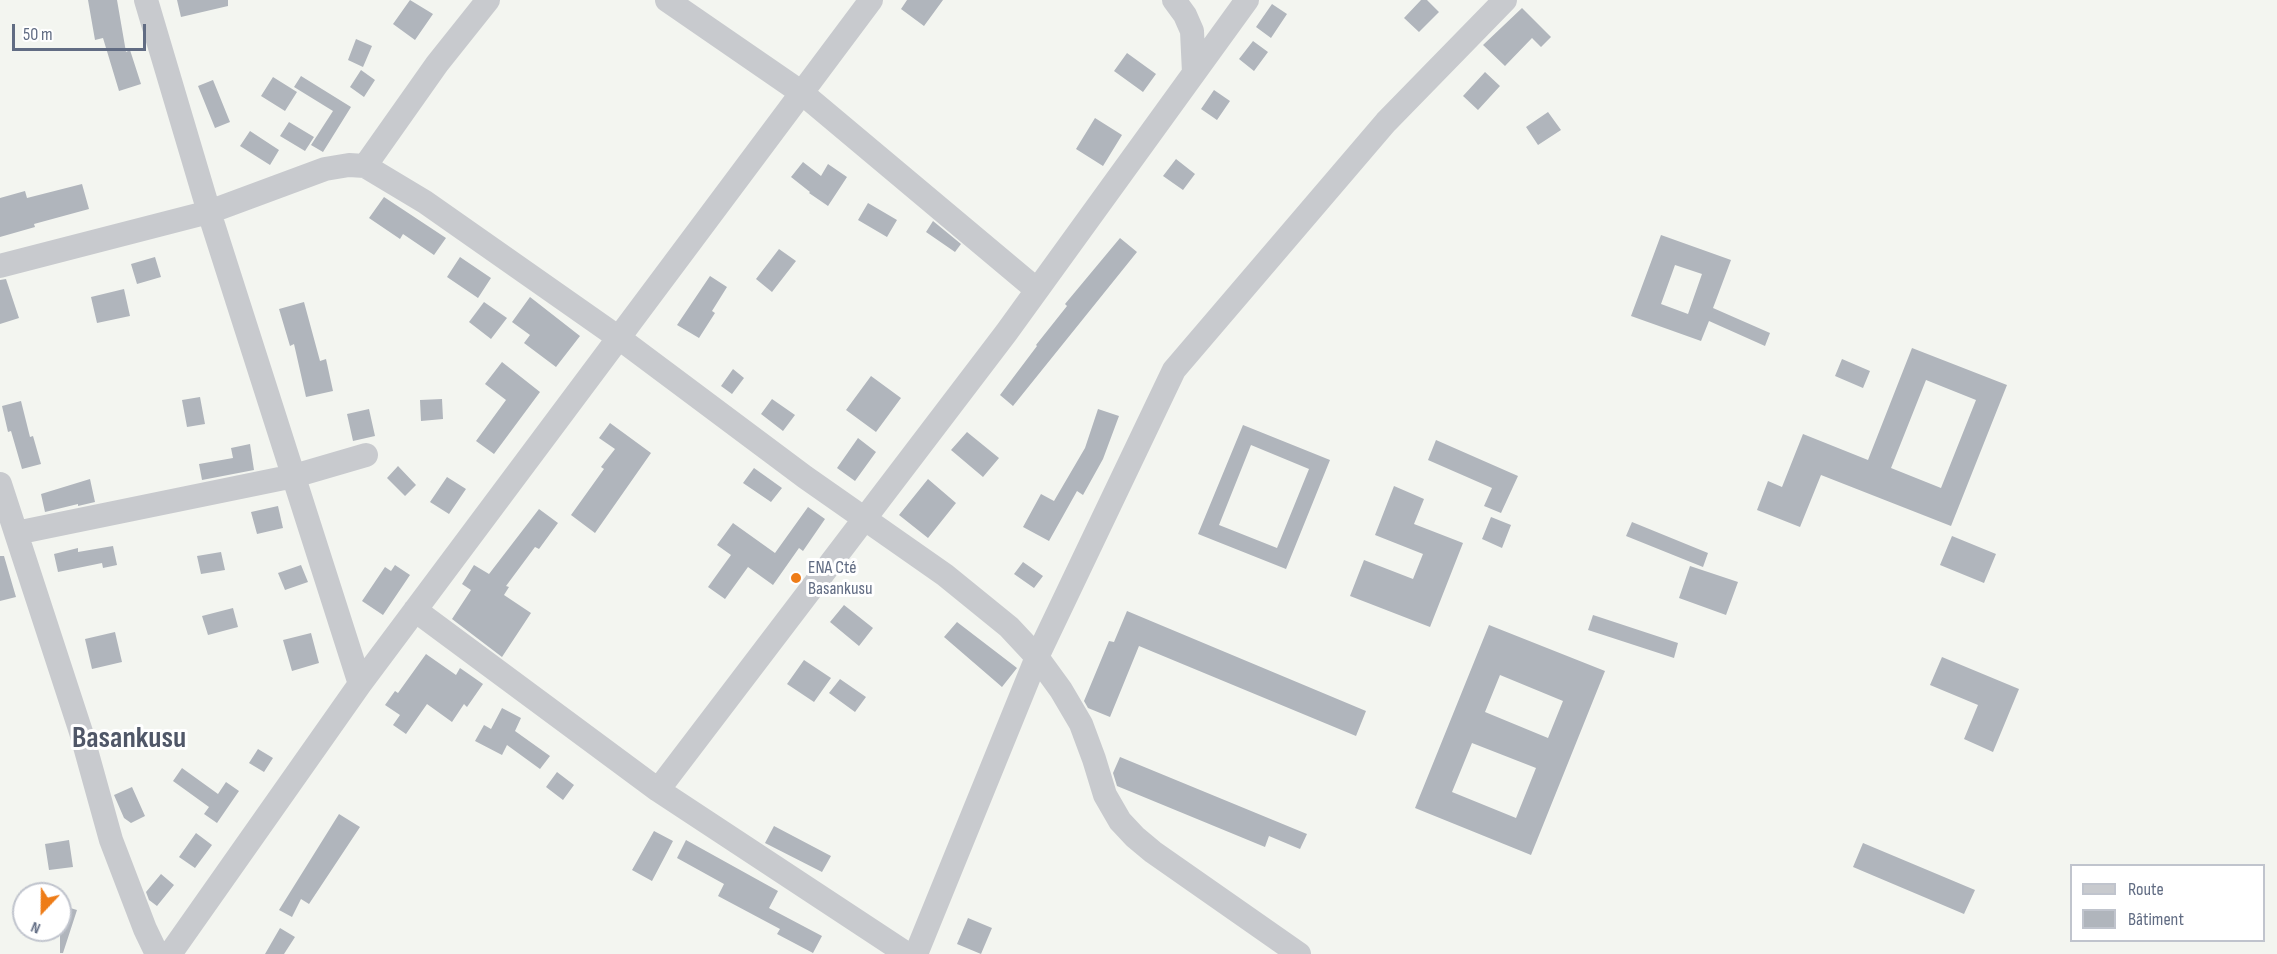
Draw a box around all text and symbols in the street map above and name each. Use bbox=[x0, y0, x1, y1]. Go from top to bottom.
scale bar bbox=[15, 12, 148, 50]
text: 50 m bbox=[23, 24, 53, 45]
place label: ENA Cté Basankusu bbox=[808, 557, 872, 600]
marker: ENA Cté Basankusu bbox=[789, 571, 803, 585]
district label: Basankusu bbox=[72, 721, 186, 757]
legend bbox=[2070, 864, 2265, 942]
text: Route bbox=[2128, 879, 2164, 900]
north arrow bbox=[12, 882, 72, 942]
text: Bâtiment bbox=[2128, 909, 2184, 930]
text: N bbox=[28, 917, 43, 938]

